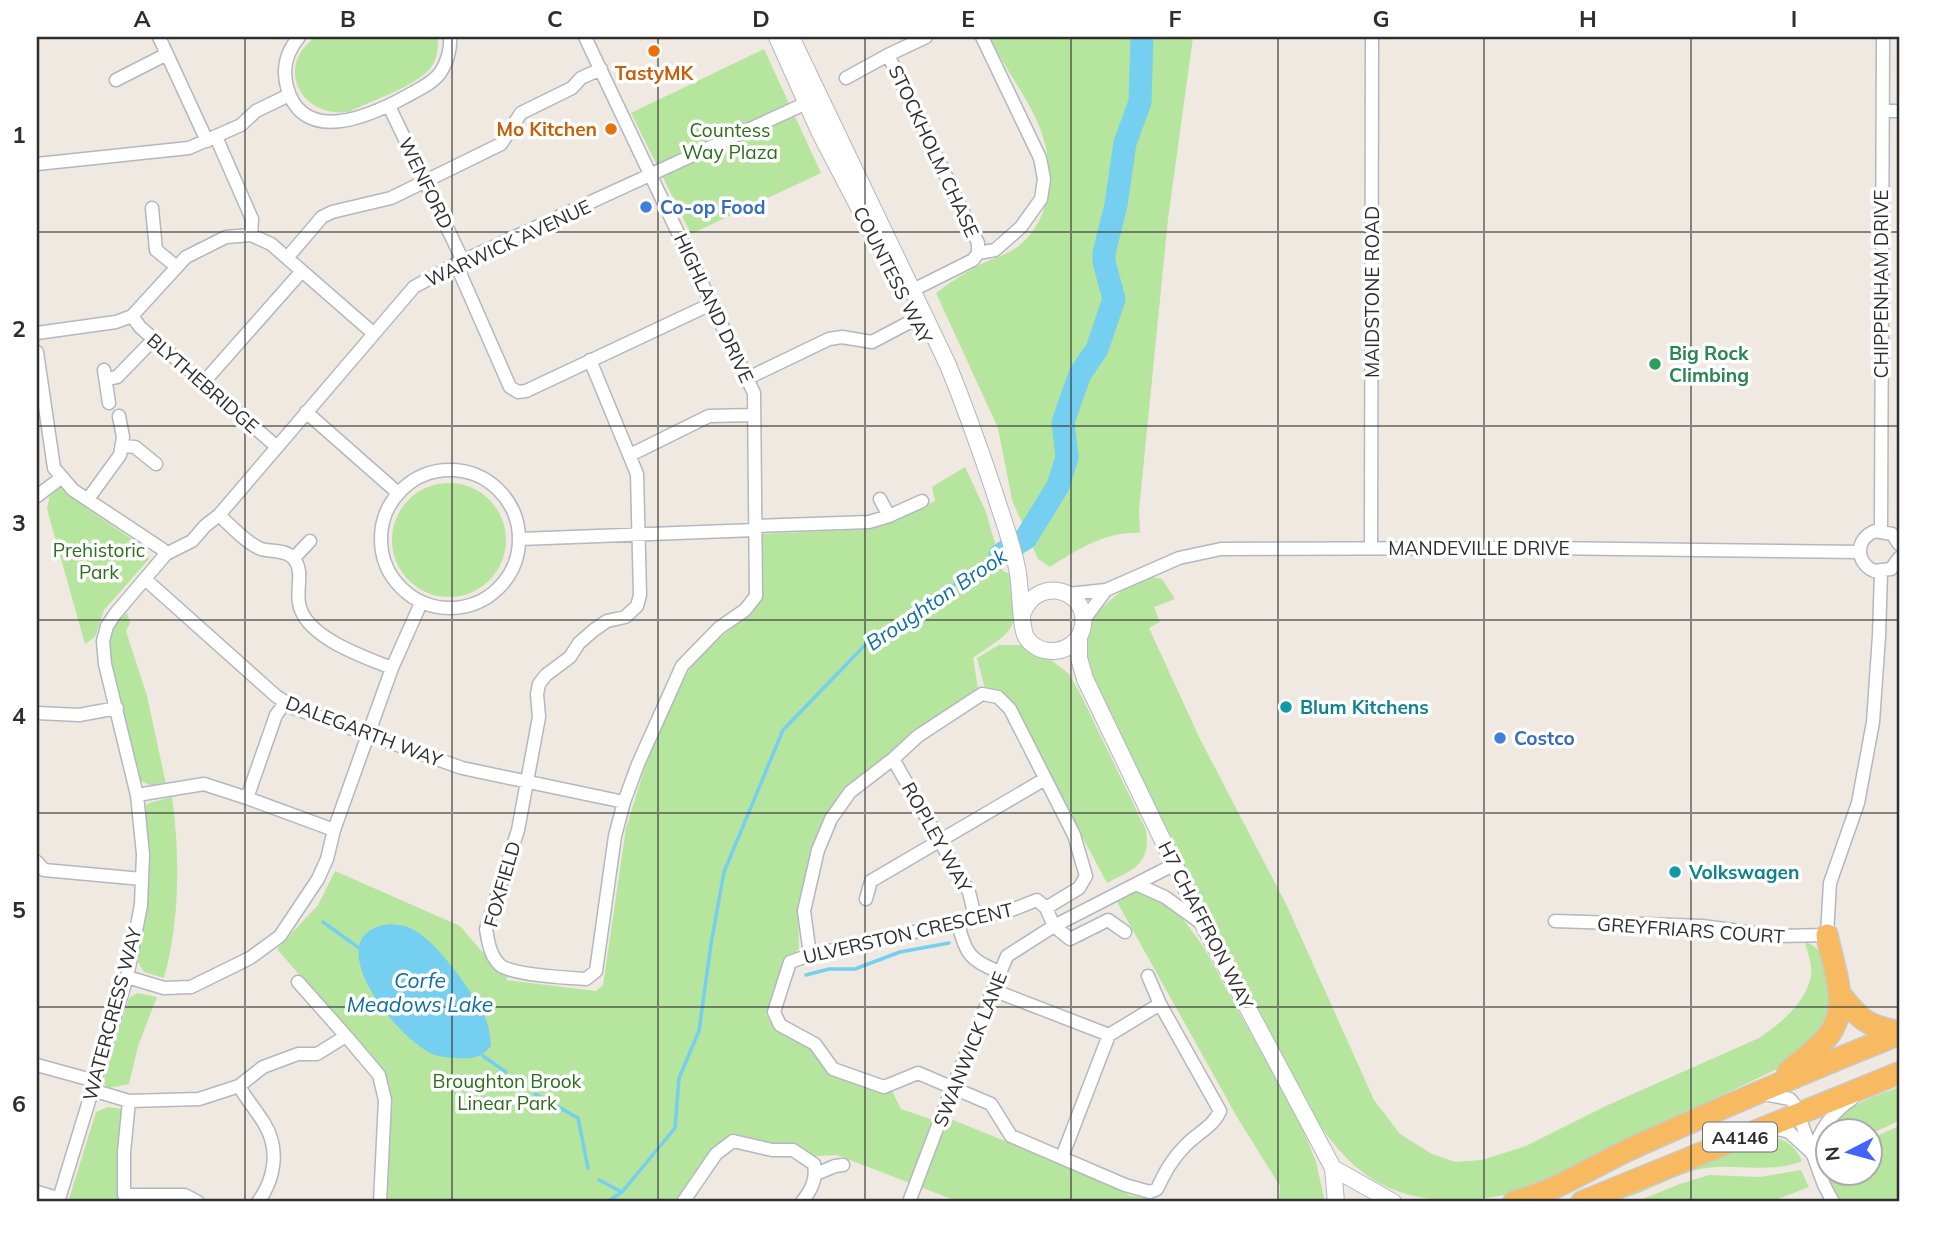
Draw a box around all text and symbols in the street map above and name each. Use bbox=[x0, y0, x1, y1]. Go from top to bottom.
text: A bbox=[133, 4, 151, 33]
text: B bbox=[340, 4, 356, 33]
text: C bbox=[547, 4, 563, 33]
text: D bbox=[752, 4, 770, 33]
text: E bbox=[961, 4, 975, 33]
text: F bbox=[1168, 4, 1182, 33]
text: G bbox=[1372, 4, 1390, 33]
text: H bbox=[1579, 4, 1597, 33]
text: I bbox=[1791, 4, 1797, 33]
marker: TastyMK bbox=[646, 43, 662, 59]
place label: TastyMK bbox=[615, 61, 695, 85]
street label: STOCKHOLM CHASE bbox=[884, 61, 984, 241]
place label: Mo Kitchen bbox=[496, 117, 597, 141]
park label: Countess Way Plaza bbox=[682, 118, 778, 164]
text: 1 bbox=[12, 120, 26, 149]
marker: Mo Kitchen bbox=[603, 121, 619, 137]
street label: WENFORD bbox=[394, 133, 458, 233]
street label: CHIPPENHAM DRIVE bbox=[1869, 189, 1893, 379]
street label: WARWICK AVENUE bbox=[422, 194, 594, 292]
place label: Co-op Food bbox=[660, 195, 766, 219]
marker: Co-op Food bbox=[638, 199, 654, 215]
street label: COUNTESS WAY bbox=[848, 202, 938, 348]
street label: MAIDSTONE ROAD bbox=[1360, 206, 1384, 378]
street label: HIGHLAND DRIVE bbox=[669, 230, 759, 386]
text: 2 bbox=[12, 314, 26, 343]
street label: BLYTHEBRIDGE bbox=[142, 328, 264, 438]
place label: Big Rock Climbing bbox=[1669, 341, 1749, 387]
marker: Big Rock Climbing bbox=[1647, 356, 1663, 372]
text: 3 bbox=[12, 508, 26, 537]
street label: MANDEVILLE DRIVE bbox=[1388, 536, 1570, 560]
park label: Prehistoric Park bbox=[53, 538, 145, 584]
water label: Broughton Brook bbox=[861, 542, 1012, 656]
street label: DALEGARTH WAY bbox=[283, 690, 446, 772]
place label: Blum Kitchens bbox=[1300, 695, 1429, 719]
marker: Blum Kitchens bbox=[1278, 699, 1294, 715]
text: 4 bbox=[12, 701, 26, 730]
place label: Costco bbox=[1514, 726, 1575, 750]
marker: Costco bbox=[1492, 730, 1508, 746]
street label: ROPLEY WAY bbox=[897, 778, 977, 897]
street label: H7 CHAFFRON WAY bbox=[1153, 837, 1259, 1013]
street label: FOXFIELD bbox=[478, 838, 526, 930]
place label: Volkswagen bbox=[1688, 860, 1799, 884]
marker: Volkswagen bbox=[1667, 864, 1683, 880]
text: 5 bbox=[12, 895, 26, 924]
street label: ULVERSTON CRESCENT bbox=[801, 897, 1016, 969]
street label: GREYFRIARS COURT bbox=[1596, 911, 1786, 949]
street label: WATERCRESS WAY bbox=[77, 924, 147, 1103]
water label: Corfe Meadows Lake bbox=[347, 967, 493, 1017]
street label: SWANWICK LANE bbox=[928, 968, 1012, 1130]
park label: Broughton Brook Linear Park bbox=[433, 1069, 582, 1115]
text: 6 bbox=[12, 1089, 26, 1118]
north arrow bbox=[1814, 1116, 1884, 1186]
road number: A4146 bbox=[1703, 1122, 1777, 1152]
text: N bbox=[1819, 1145, 1845, 1162]

